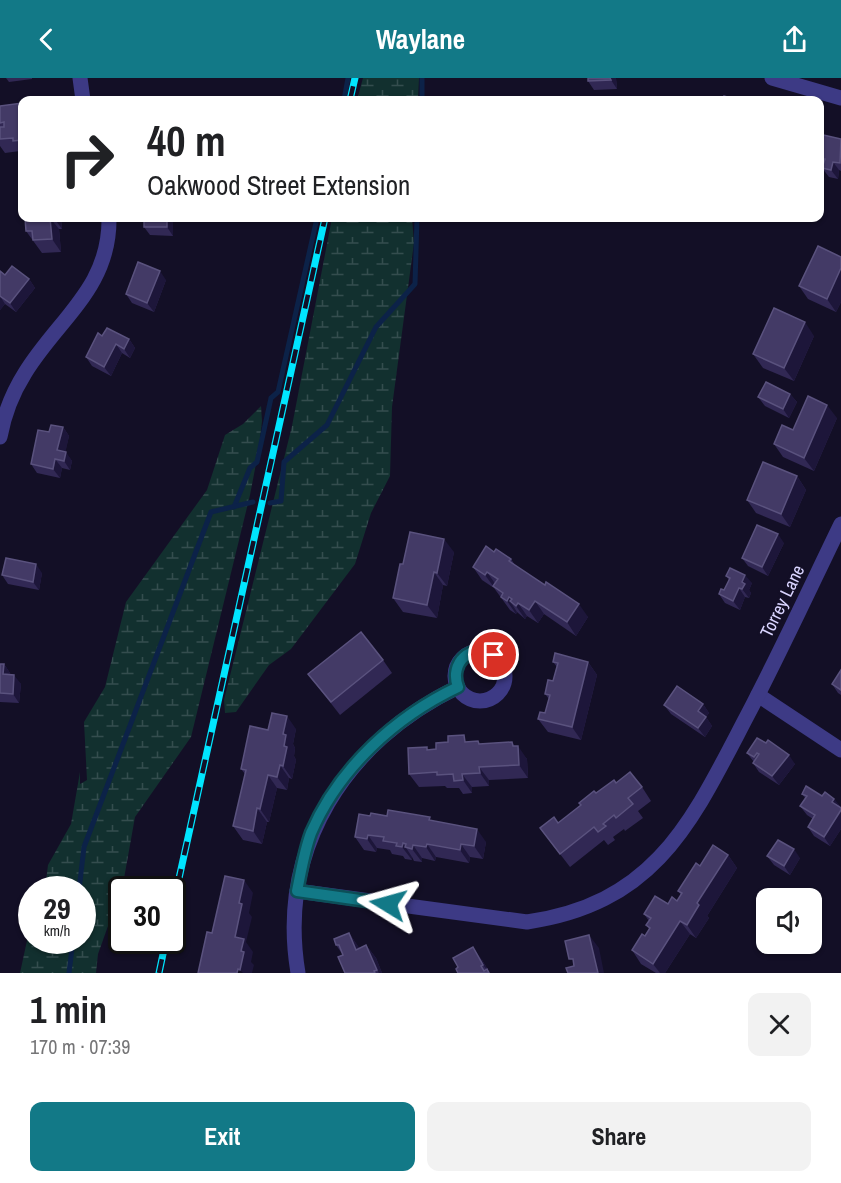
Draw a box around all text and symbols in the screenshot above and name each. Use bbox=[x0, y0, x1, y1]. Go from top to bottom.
text: Waylane bbox=[376, 21, 465, 57]
icon: back bbox=[30, 23, 63, 56]
icon: share bbox=[778, 23, 811, 56]
text: 40 m bbox=[147, 113, 226, 169]
icon: right bbox=[48, 120, 126, 198]
text: Oakwood Street Extension bbox=[147, 167, 410, 203]
street label: Torrey Lane bbox=[754, 560, 810, 642]
pin bbox=[468, 629, 519, 680]
icon: arrive bbox=[477, 638, 510, 671]
position arrow bbox=[356, 872, 420, 936]
speed limit sign: 30 bbox=[108, 876, 186, 954]
text: 29 bbox=[43, 888, 71, 928]
map controls bbox=[756, 888, 822, 954]
button: sound bbox=[756, 888, 822, 954]
text: km/h bbox=[44, 920, 70, 941]
text: 1 min bbox=[30, 986, 107, 1034]
button: close bbox=[748, 993, 811, 1056]
text: 170 m · 07:39 bbox=[30, 1033, 130, 1060]
button: Exit bbox=[30, 1102, 415, 1171]
button: Share bbox=[427, 1102, 811, 1171]

